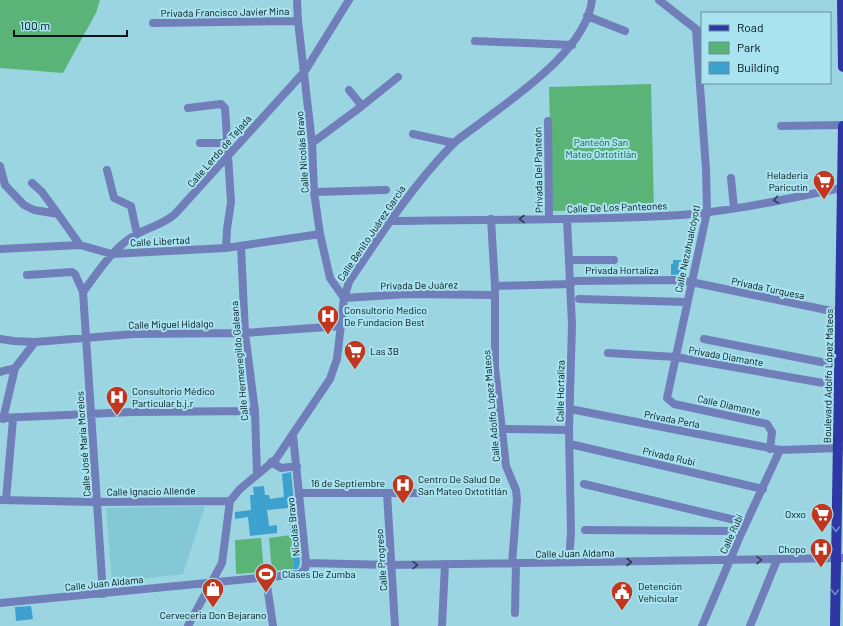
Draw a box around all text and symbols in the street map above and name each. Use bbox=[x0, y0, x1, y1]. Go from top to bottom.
street label: Privada Francisco Javier Mina bbox=[161, 5, 289, 19]
scale bar bbox=[14, 12, 127, 38]
legend bbox=[701, 12, 831, 84]
text: 100 m bbox=[20, 18, 50, 32]
text: Road bbox=[737, 20, 764, 34]
text: Park bbox=[737, 40, 761, 54]
text: Building bbox=[737, 60, 779, 74]
street label: Calle Nicolás Bravo bbox=[293, 111, 311, 193]
street label: Calle Lerdo de Tejada bbox=[184, 112, 254, 190]
street label: Privada Del Panteón bbox=[531, 127, 545, 213]
park label: Panteón San Mateo Oxtotitlán bbox=[566, 136, 636, 160]
supermarket icon: Heladeria Paricutin bbox=[811, 168, 837, 201]
place label: Heladeria Paricutin bbox=[767, 169, 808, 193]
street label: Calle Benito Juárez Garcia bbox=[335, 183, 407, 283]
one-way arrow bbox=[773, 195, 780, 204]
street label: Calle De Los Panteones bbox=[567, 199, 668, 215]
street label: Calle Nezahualcóyotl bbox=[672, 204, 702, 294]
one-way arrow bbox=[519, 215, 525, 223]
street label: Calle Libertad bbox=[130, 233, 190, 249]
street label: Privada Hortaliza bbox=[585, 264, 659, 276]
street label: Privada Turquesa bbox=[730, 274, 806, 302]
street label: Privada De Juárez bbox=[380, 278, 458, 292]
street label: Calle Hermenegildo Galeana bbox=[228, 301, 250, 421]
hospital icon: Consultorio Medico De Fundacion Best bbox=[315, 303, 341, 336]
place label: Consultorio Medico De Fundacion Best bbox=[344, 304, 427, 328]
street label: Boulevard Adolfo López Mateos bbox=[821, 308, 835, 443]
street label: Calle Miguel Hidalgo bbox=[128, 317, 214, 331]
supermarket icon: Las 3B bbox=[342, 338, 368, 371]
street label: Privada Diamante bbox=[688, 344, 764, 368]
place label: Las 3B bbox=[370, 345, 399, 357]
street label: Calle Adolfo López Mateos bbox=[480, 349, 502, 462]
street label: Calle Hortaliza bbox=[553, 360, 567, 422]
hospital icon: Consultorio Médico Particular b.j.r bbox=[104, 384, 130, 417]
place label: Consultorio Médico Particular b.j.r bbox=[132, 385, 215, 409]
street label: Calle José María Morelos bbox=[73, 391, 93, 497]
street label: Calle Diamante bbox=[696, 392, 762, 418]
street label: Privada Perla bbox=[643, 408, 701, 430]
street label: Privada Rubí bbox=[642, 444, 696, 468]
hospital icon: Centro De Salud De San Mateo Oxtotitlán bbox=[390, 472, 416, 505]
place label: Centro De Salud De San Mateo Oxtotitlán bbox=[418, 473, 507, 497]
street label: 16 de Septiembre bbox=[311, 477, 385, 489]
street label: Calle Ignacio Allende bbox=[107, 484, 195, 498]
street label: Nicolas Bravo bbox=[284, 497, 302, 557]
supermarket icon: Oxxo bbox=[809, 501, 835, 534]
place label: Oxxo bbox=[785, 508, 806, 520]
street label: Calle Rubí bbox=[717, 512, 745, 556]
one-way arrow bbox=[832, 526, 840, 532]
street label: Calle Progreso bbox=[373, 528, 389, 592]
hospital icon: Chopo bbox=[808, 536, 834, 569]
place label: Chopo bbox=[778, 543, 806, 555]
street label: Calle Juan Aldama bbox=[535, 546, 615, 560]
one-way arrow bbox=[756, 556, 762, 565]
one-way arrow bbox=[626, 558, 632, 566]
one-way arrow bbox=[412, 560, 418, 569]
sports icon: Clases De Zumba bbox=[253, 561, 279, 594]
place label: Clases De Zumba bbox=[282, 568, 356, 580]
street label: Calle Juan Aldama bbox=[64, 573, 144, 593]
shop icon: Cerveceria Don Bejarano bbox=[200, 576, 226, 609]
public building icon: Detención Vehicular bbox=[609, 579, 635, 612]
place label: Detención Vehicular bbox=[638, 580, 682, 604]
one-way arrow bbox=[831, 589, 840, 595]
place label: Cerveceria Don Bejarano bbox=[160, 609, 266, 621]

